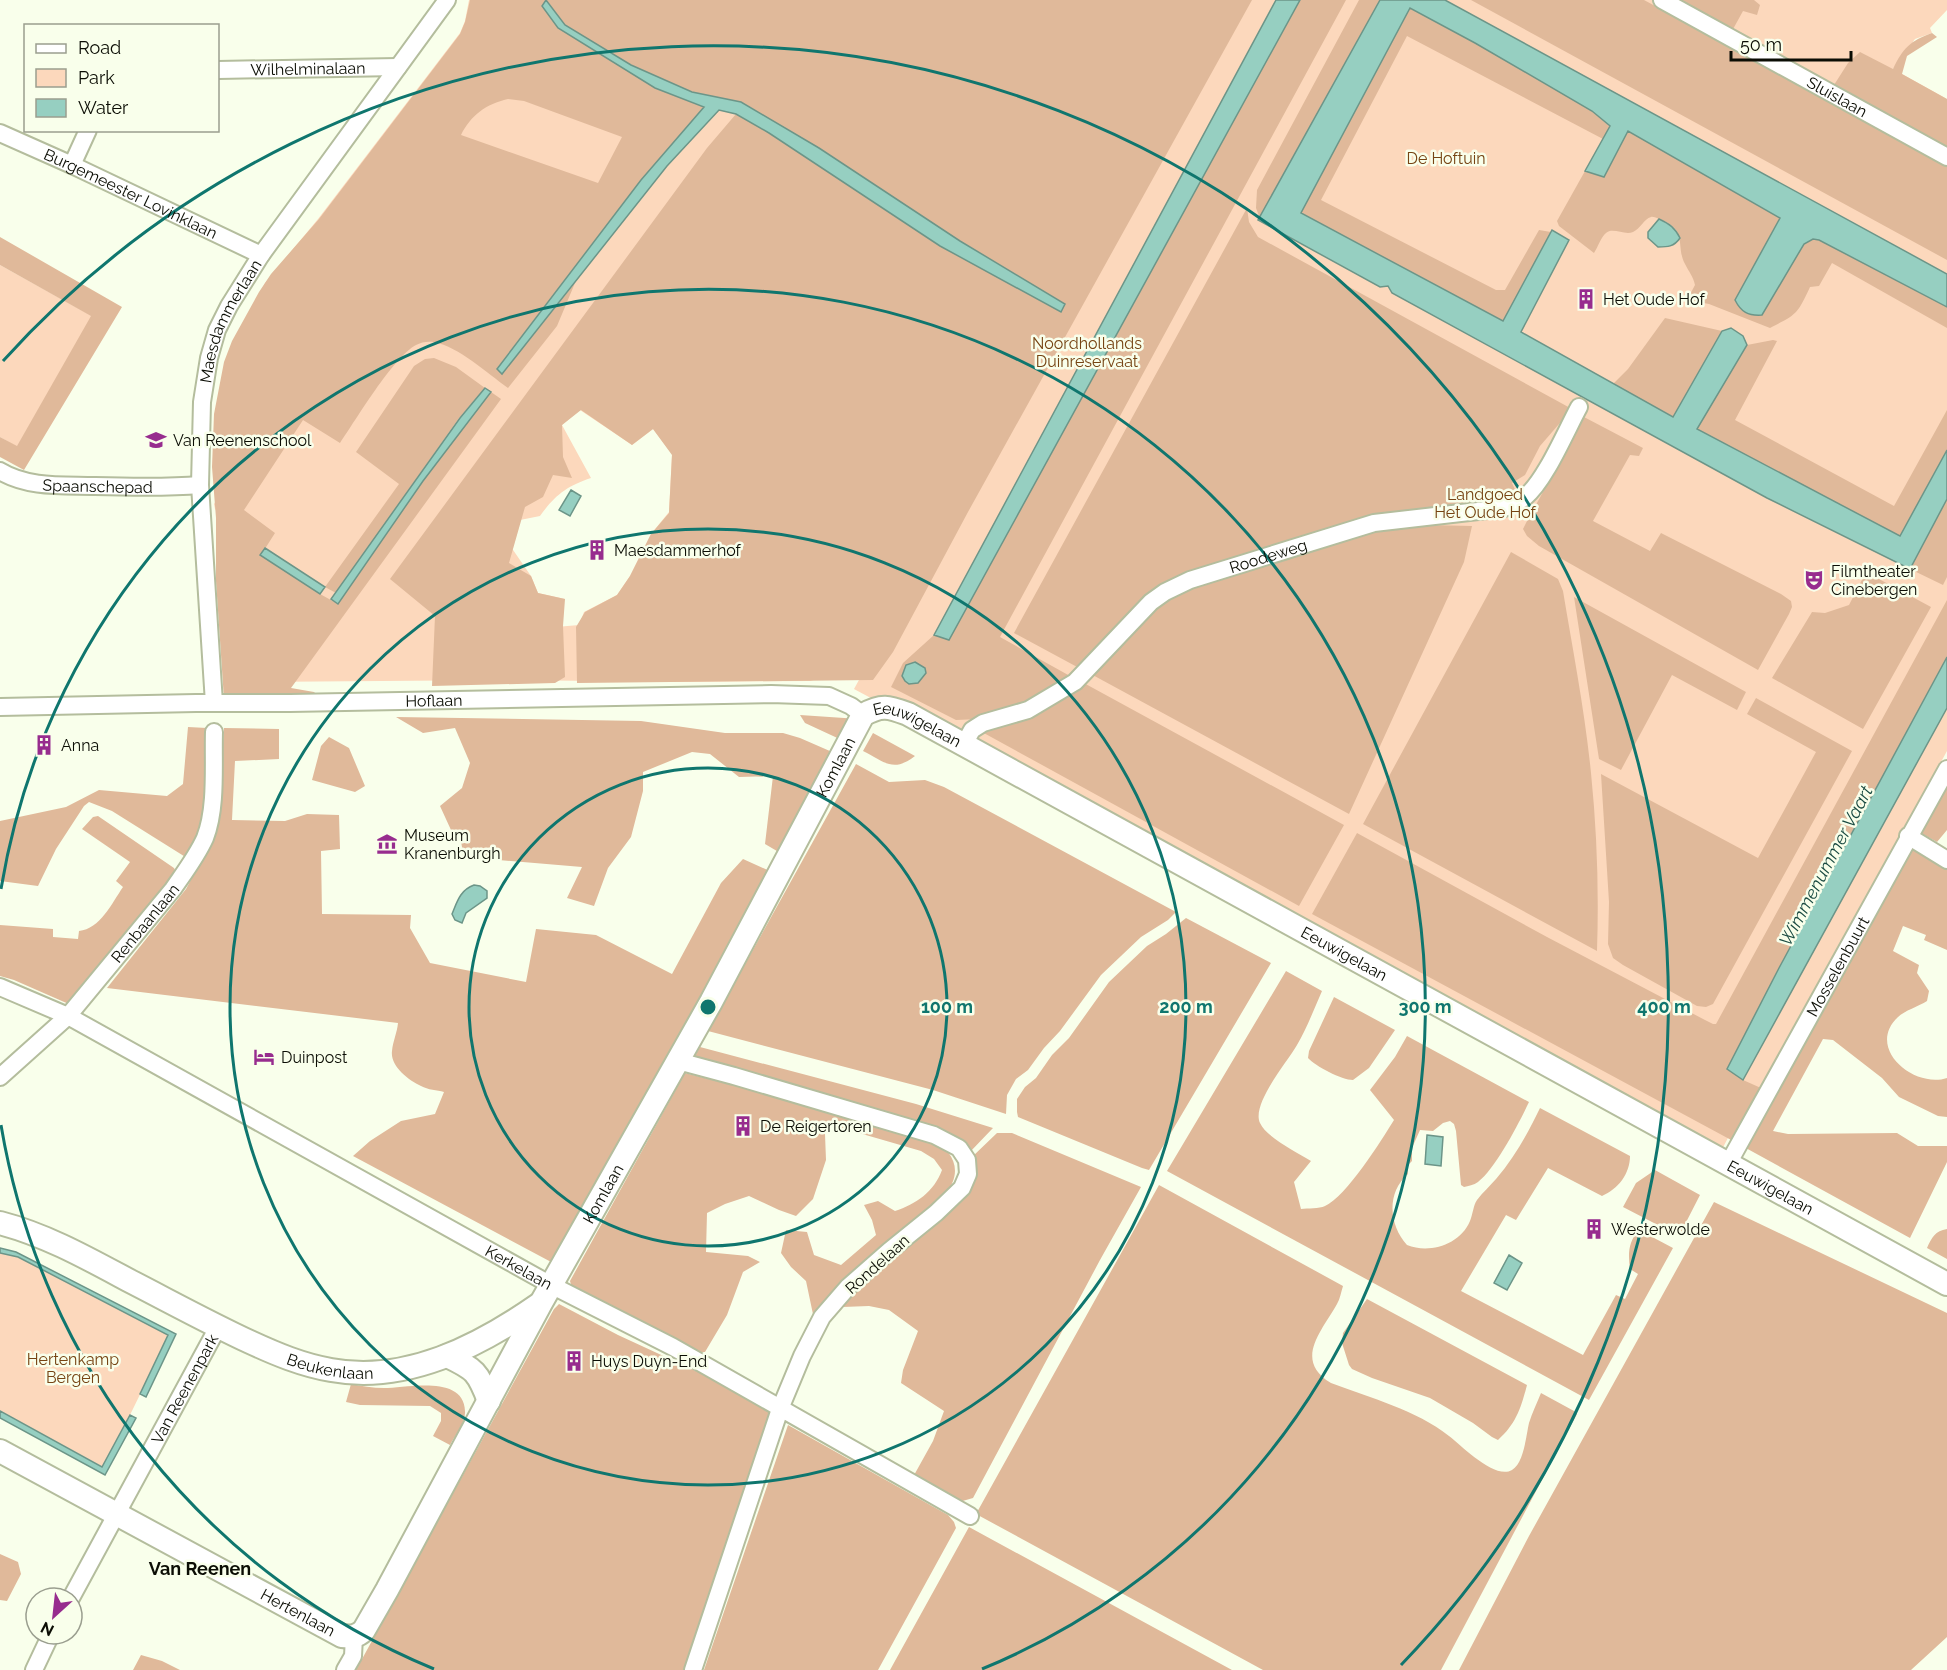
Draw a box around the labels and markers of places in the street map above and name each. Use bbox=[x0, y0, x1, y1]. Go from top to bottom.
building icon: Het Oude Hof bbox=[1574, 287, 1598, 311]
place label: Het Oude Hof bbox=[1603, 290, 1705, 309]
school or university icon: Van Reenenschool bbox=[144, 428, 168, 452]
place label: Van Reenenschool bbox=[173, 431, 312, 450]
building icon: Maesdammerhof bbox=[585, 538, 609, 562]
place label: Maesdammerhof bbox=[614, 541, 742, 560]
place label: Filmtheater Cinebergen bbox=[1831, 562, 1917, 599]
theatre icon: Filmtheater Cinebergen bbox=[1802, 568, 1826, 592]
building icon: Anna bbox=[32, 733, 56, 757]
place label: Anna bbox=[61, 736, 99, 755]
place label: Museum Kranenburgh bbox=[404, 826, 501, 863]
museum icon: Museum Kranenburgh bbox=[375, 832, 399, 856]
centre of rings bbox=[698, 997, 718, 1017]
hotel icon: Duinpost bbox=[252, 1045, 276, 1069]
place label: Duinpost bbox=[281, 1048, 348, 1067]
building icon: De Reigertoren bbox=[731, 1114, 755, 1138]
place label: De Reigertoren bbox=[760, 1117, 872, 1136]
building icon: Westerwolde bbox=[1582, 1217, 1606, 1241]
place label: Westerwolde bbox=[1611, 1220, 1710, 1239]
building icon: Huys Duyn-End bbox=[562, 1349, 586, 1373]
place label: Huys Duyn-End bbox=[591, 1352, 707, 1371]

